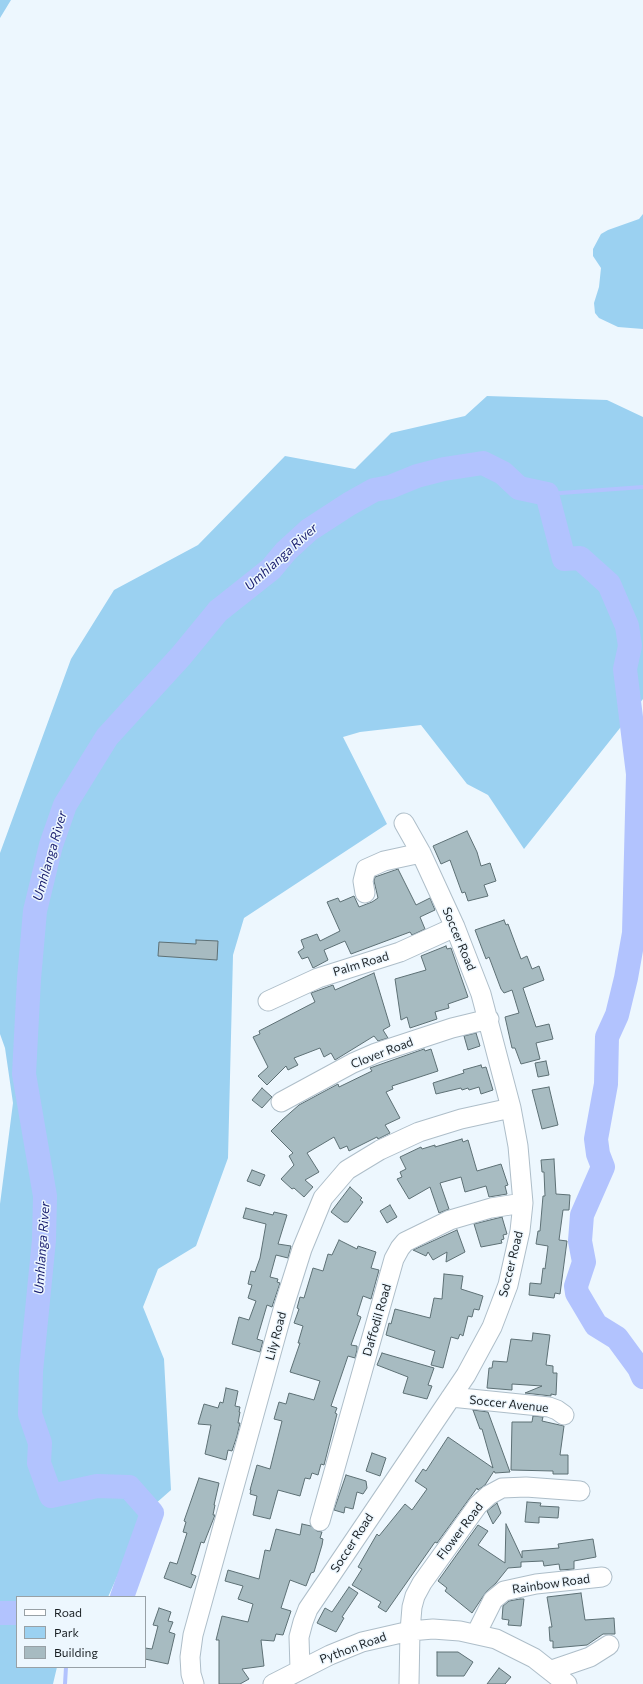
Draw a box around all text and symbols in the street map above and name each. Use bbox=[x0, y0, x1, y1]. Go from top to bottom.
water label: Umhlanga River bbox=[241, 520, 321, 594]
water label: Umhlanga River bbox=[30, 809, 70, 903]
street label: Soccer Road bbox=[439, 905, 479, 973]
street label: Palm Road bbox=[331, 949, 391, 979]
street label: Clover Road bbox=[349, 1035, 415, 1071]
water label: Umhlanga River bbox=[31, 1201, 53, 1295]
street label: Soccer Road bbox=[496, 1230, 526, 1298]
street label: Daffodil Road bbox=[360, 1282, 394, 1358]
street label: Lily Road bbox=[263, 1310, 289, 1362]
street label: Soccer Avenue bbox=[469, 1393, 549, 1415]
street label: Flower Road bbox=[434, 1500, 486, 1562]
street label: Soccer Road bbox=[328, 1511, 376, 1575]
street label: Rainbow Road bbox=[511, 1571, 591, 1597]
legend bbox=[16, 1596, 146, 1668]
text: Road bbox=[54, 1605, 82, 1619]
text: Park bbox=[54, 1625, 79, 1639]
street label: Python Road bbox=[318, 1629, 388, 1667]
text: Building bbox=[54, 1645, 98, 1659]

